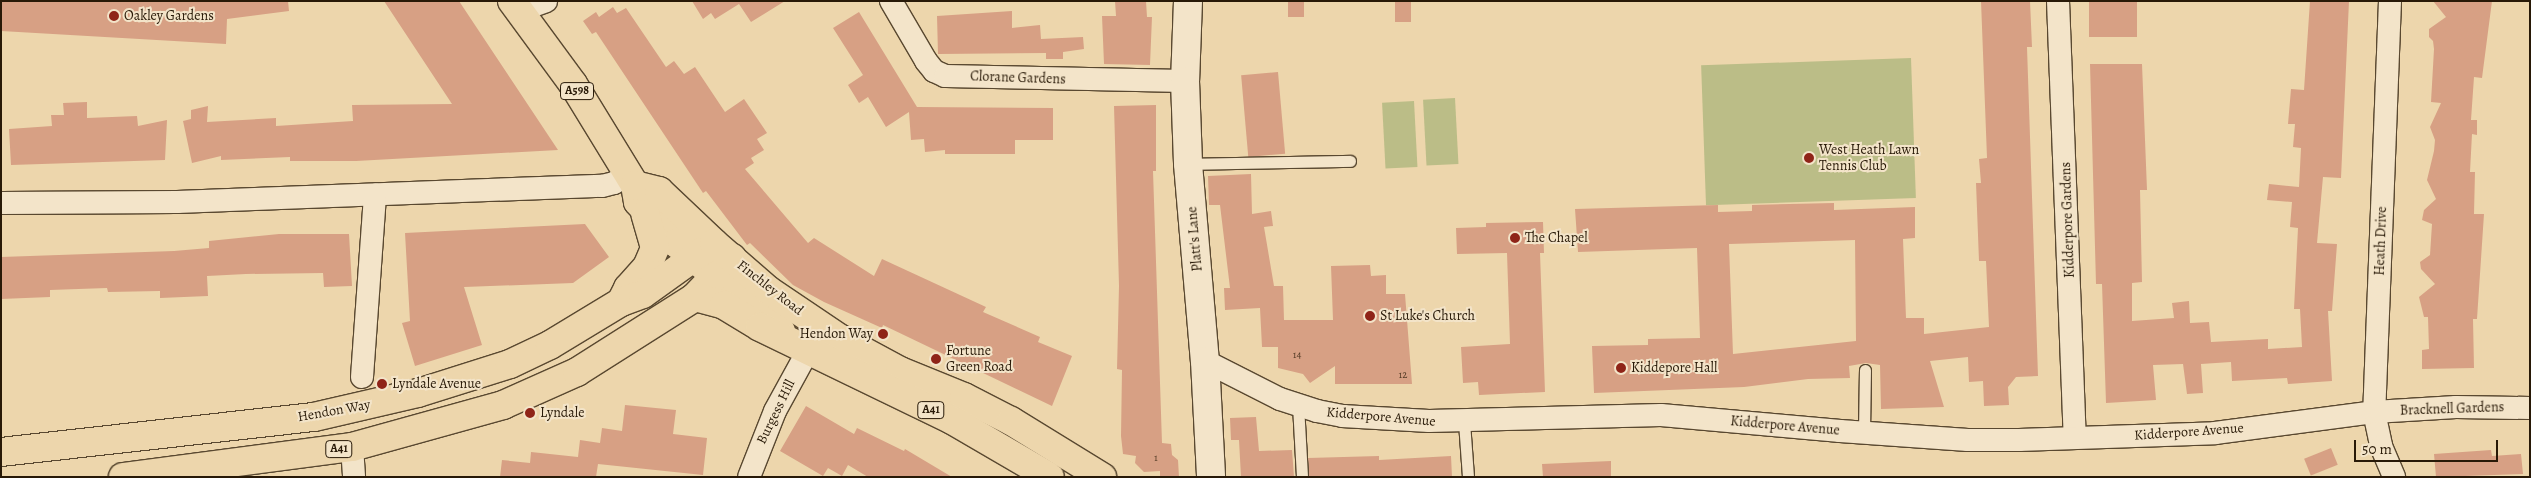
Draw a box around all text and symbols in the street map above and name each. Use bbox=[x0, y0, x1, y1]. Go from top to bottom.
place label: Oakley Gardens bbox=[124, 8, 214, 24]
marker: Oakley Gardens bbox=[108, 10, 120, 22]
street label: Clorane Gardens bbox=[970, 68, 1066, 88]
road number: A598 bbox=[560, 82, 594, 100]
place label: West Heath Lawn Tennis Club bbox=[1819, 142, 1919, 174]
marker: West Heath Lawn Tennis Club bbox=[1803, 152, 1815, 164]
street label: Kidderpore Gardens bbox=[2058, 162, 2078, 278]
street label: Platt's Lane bbox=[1184, 206, 1206, 272]
street label: Heath Drive bbox=[2371, 206, 2391, 276]
place label: The Chapel bbox=[1525, 230, 1588, 246]
marker: The Chapel bbox=[1509, 232, 1521, 244]
street label: Finchley Road bbox=[733, 257, 807, 319]
place label: St Luke's Church bbox=[1380, 308, 1475, 324]
marker: St Luke's Church bbox=[1364, 310, 1376, 322]
place label: Hendon Way bbox=[799, 326, 873, 342]
marker: Hendon Way bbox=[877, 328, 889, 340]
place label: Fortune Green Road bbox=[946, 343, 1012, 376]
house number: 14 bbox=[1293, 348, 1301, 362]
marker: Fortune Green Road bbox=[930, 353, 942, 365]
place label: Kiddepore Hall bbox=[1631, 360, 1717, 376]
marker: Kiddepore Hall bbox=[1615, 362, 1627, 374]
house number: 12 bbox=[1399, 368, 1407, 382]
place label: Lyndale Avenue bbox=[392, 376, 481, 392]
street label: Burgess Hill bbox=[753, 377, 799, 447]
marker: Lyndale Avenue bbox=[376, 378, 388, 390]
street label: Hendon Way bbox=[296, 396, 372, 426]
street label: Bracknell Gardens bbox=[2400, 399, 2504, 419]
road number: A41 bbox=[917, 400, 945, 420]
street label: Kidderpore Avenue bbox=[1326, 404, 1436, 430]
place label: Lyndale bbox=[540, 405, 585, 421]
marker: Lyndale bbox=[524, 407, 536, 419]
street label: Kidderpore Avenue bbox=[1730, 413, 1840, 439]
street label: Kidderpore Avenue bbox=[2134, 420, 2244, 444]
scale bar bbox=[2356, 430, 2500, 462]
road number: A41 bbox=[325, 439, 353, 458]
text: 50 m bbox=[2362, 439, 2392, 459]
house number: 1 bbox=[1154, 451, 1158, 465]

